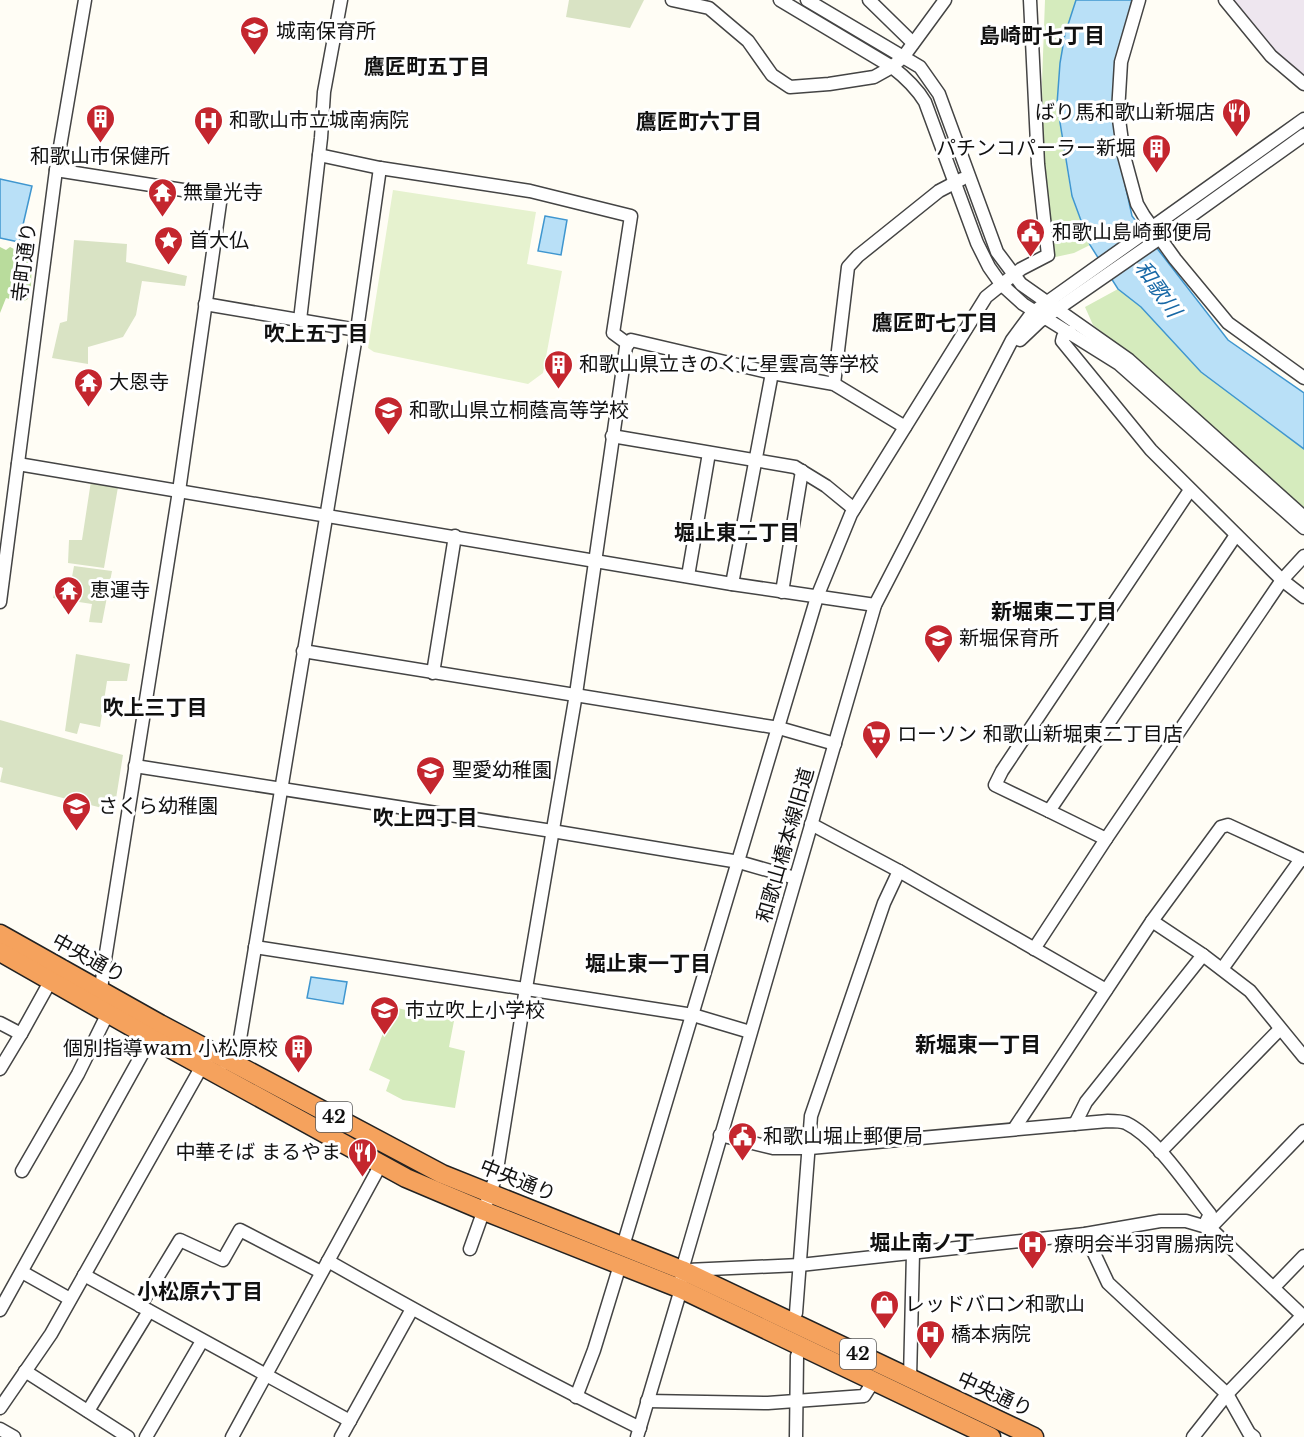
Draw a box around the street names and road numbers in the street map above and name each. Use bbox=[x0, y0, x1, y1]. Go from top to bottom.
street label: 寺町通り bbox=[7, 221, 41, 303]
street label: 和歌山橋本線旧道 bbox=[751, 765, 819, 925]
street label: 中央通り bbox=[48, 928, 130, 988]
road number: 42 bbox=[316, 1102, 352, 1132]
street label: 中央通り bbox=[476, 1154, 560, 1206]
road number: 42 bbox=[840, 1339, 876, 1369]
street label: 中央通り bbox=[954, 1366, 1036, 1422]

